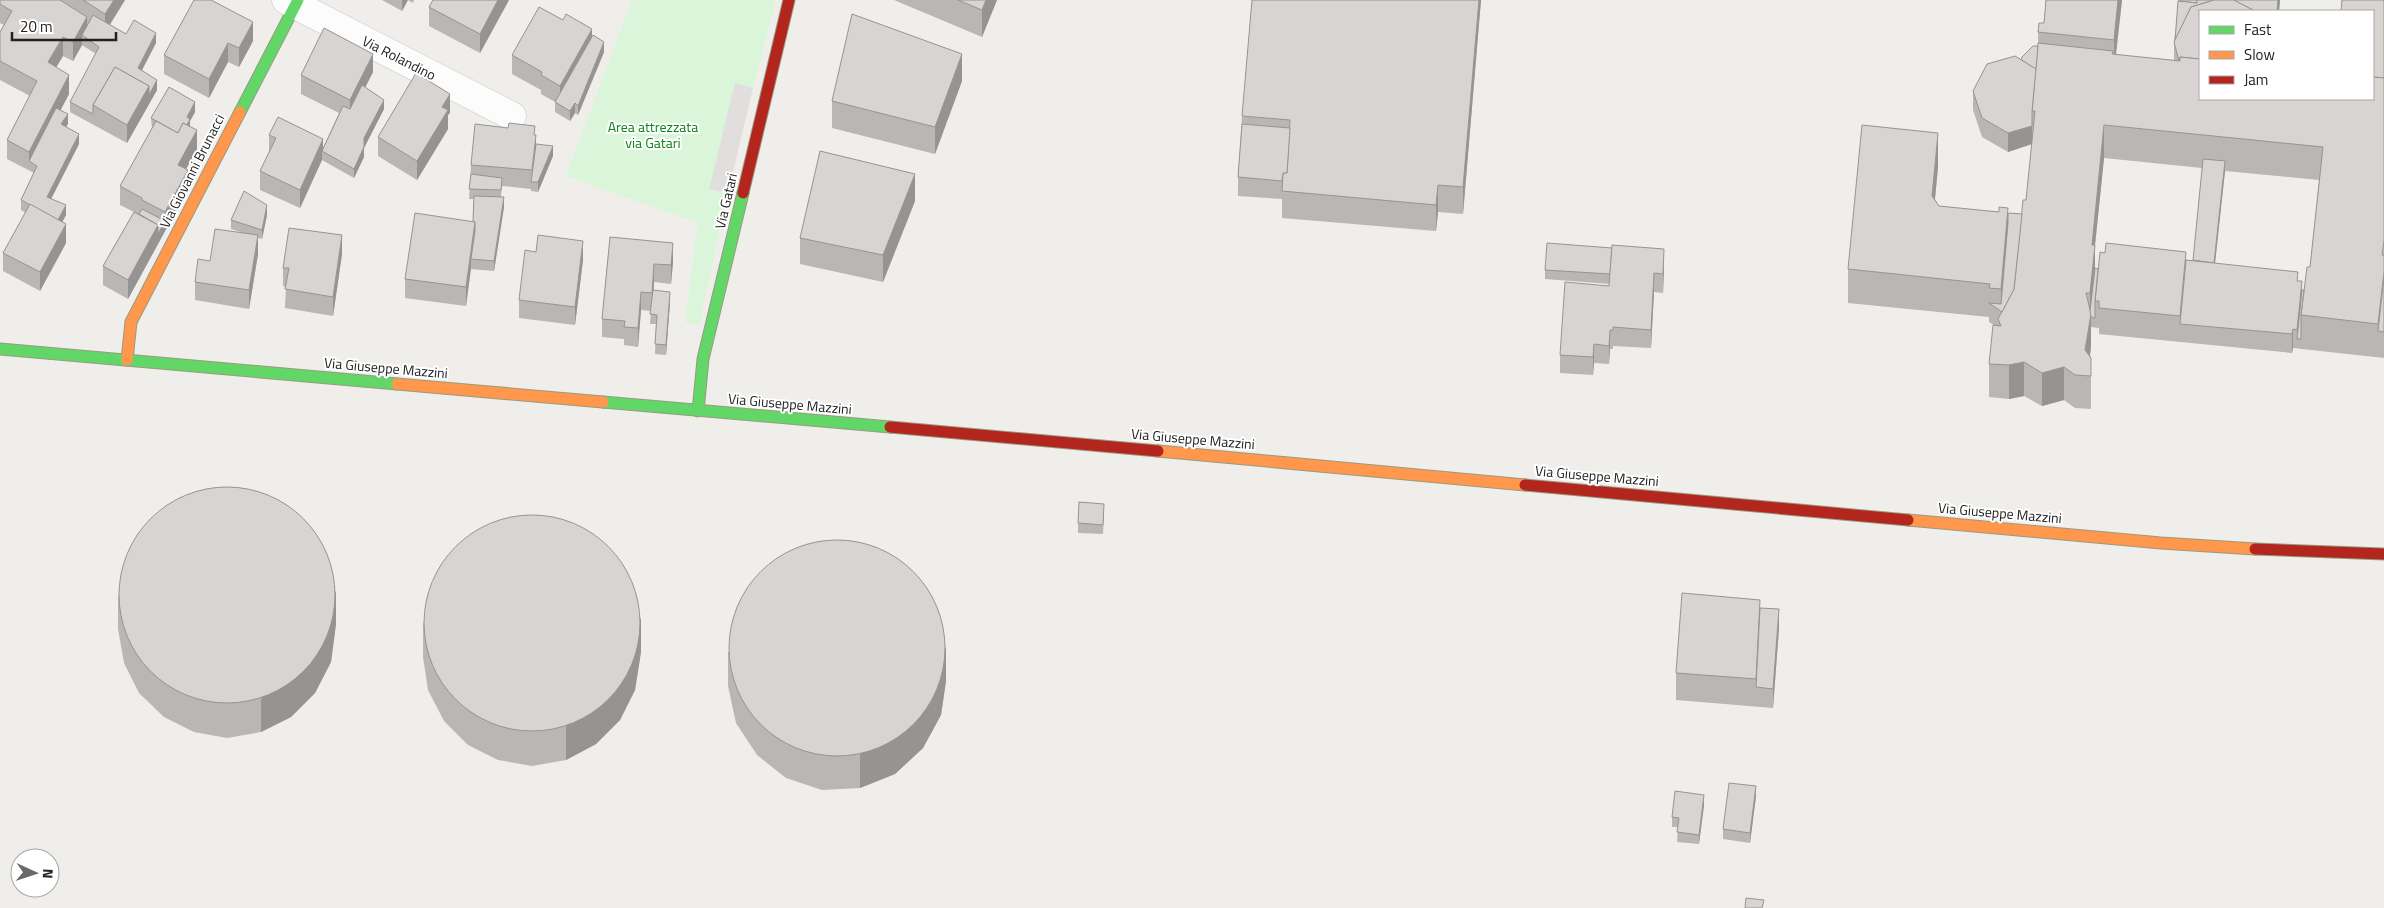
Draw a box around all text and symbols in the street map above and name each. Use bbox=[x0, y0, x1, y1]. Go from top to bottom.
scale bar bbox=[12, 10, 116, 42]
legend bbox=[2199, 10, 2374, 100]
text: 20 m bbox=[20, 15, 53, 38]
text: Fast bbox=[2244, 18, 2272, 41]
street label: Via Rolandino bbox=[359, 30, 440, 85]
text: Slow bbox=[2244, 43, 2275, 66]
text: Jam bbox=[2244, 68, 2268, 91]
street label: Via Giovanni Brunacci bbox=[154, 110, 229, 232]
park label: Area attrezzata via Gatari bbox=[608, 116, 698, 153]
street label: Via Gatari bbox=[709, 171, 742, 231]
street label: Via Giuseppe Mazzini bbox=[323, 352, 449, 383]
street label: Via Giuseppe Mazzini bbox=[727, 388, 853, 419]
street label: Via Giuseppe Mazzini bbox=[1130, 423, 1256, 454]
street label: Via Giuseppe Mazzini bbox=[1534, 460, 1660, 491]
street label: Via Giuseppe Mazzini bbox=[1937, 497, 2063, 528]
north arrow bbox=[10, 848, 60, 898]
text: N bbox=[38, 868, 59, 879]

